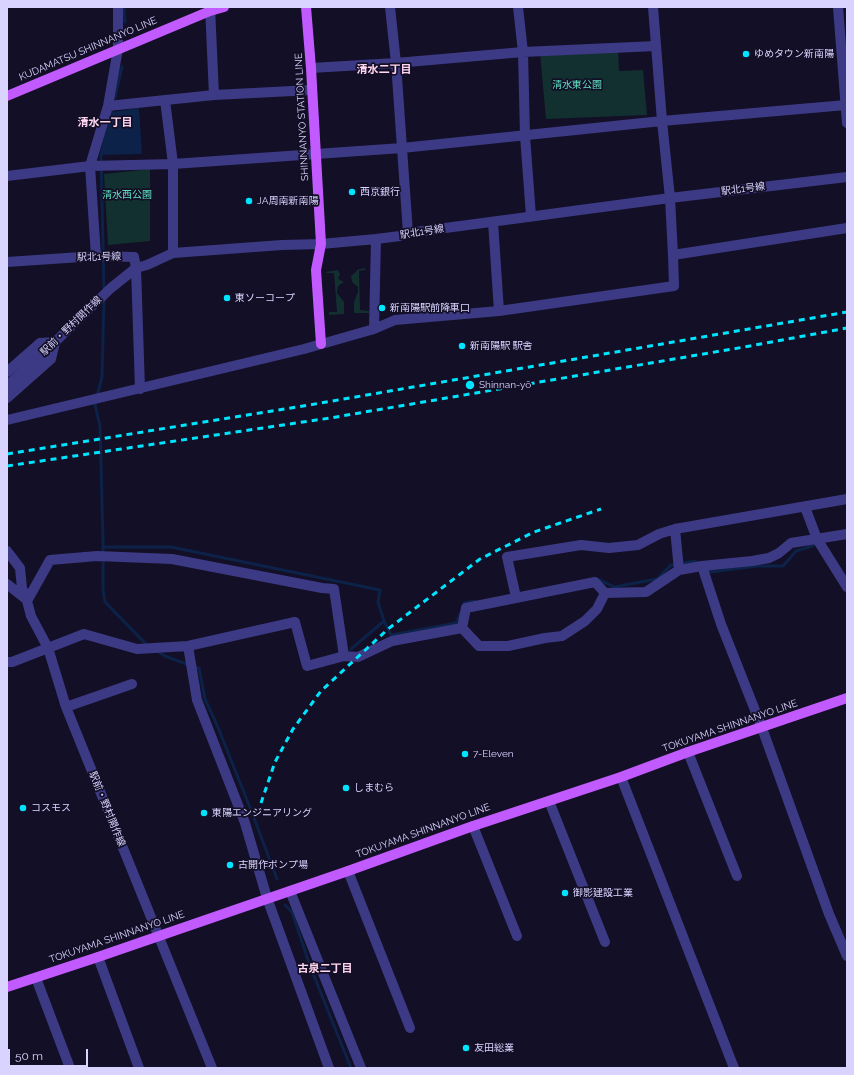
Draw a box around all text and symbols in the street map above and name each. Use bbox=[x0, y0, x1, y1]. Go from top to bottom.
street label: KUDAMATSU SHINNANYO LINE bbox=[17, 14, 159, 84]
place label: ゆめタウン新南陽 bbox=[754, 48, 834, 60]
marker: ゆめタウン新南陽 bbox=[741, 49, 751, 59]
street label: SHINNANYO STATION LINE bbox=[293, 53, 311, 181]
district label: 清水二丁目 bbox=[357, 63, 411, 77]
park label: 清水東公園 bbox=[552, 79, 602, 91]
district label: 清水一丁目 bbox=[78, 116, 132, 130]
street label: 駅北1号線 bbox=[720, 180, 766, 198]
place label: 西京銀行 bbox=[360, 186, 400, 198]
marker: 西京銀行 bbox=[347, 187, 357, 197]
park label: 清水西公園 bbox=[102, 189, 152, 201]
place label: JA周南新南陽 bbox=[257, 195, 318, 207]
marker: JA周南新南陽 bbox=[244, 196, 254, 206]
street label: 駅北1号線 bbox=[399, 223, 445, 241]
street label: 駅北1号線 bbox=[77, 251, 121, 263]
place label: 東ソーコープ bbox=[235, 292, 295, 304]
marker: 東ソーコープ bbox=[222, 293, 232, 303]
street label: 駅前・野村開作線 bbox=[38, 294, 104, 358]
place label: 新南陽駅前降車口 bbox=[390, 302, 470, 314]
marker: 新南陽駅前降車口 bbox=[377, 303, 387, 313]
place label: 新南陽駅 駅舎 bbox=[470, 340, 533, 352]
marker: 新南陽駅 駅舎 bbox=[457, 341, 467, 351]
marker: Shinnan-yō bbox=[464, 379, 476, 391]
place label: Shinnan-yō bbox=[479, 379, 531, 391]
street label: TOKUYAMA SHINNANYO LINE bbox=[661, 697, 799, 755]
place label: 7-Eleven bbox=[473, 748, 514, 760]
marker: 7-Eleven bbox=[460, 749, 470, 759]
street label: 駅前・野村開作線 bbox=[86, 770, 128, 848]
place label: しまむら bbox=[354, 782, 394, 794]
marker: しまむら bbox=[341, 783, 351, 793]
street label: TOKUYAMA SHINNANYO LINE bbox=[354, 801, 492, 861]
place label: コスモス bbox=[31, 802, 71, 814]
marker: コスモス bbox=[18, 803, 28, 813]
place label: 東陽エンジニアリング bbox=[212, 807, 312, 819]
marker: 東陽エンジニアリング bbox=[199, 808, 209, 818]
place label: 古開作ポンプ場 bbox=[238, 859, 308, 871]
marker: 古開作ポンプ場 bbox=[225, 860, 235, 870]
place label: 御影建設工業 bbox=[573, 887, 633, 899]
marker: 御影建設工業 bbox=[560, 888, 570, 898]
street label: TOKUYAMA SHINNANYO LINE bbox=[48, 908, 186, 966]
district label: 古泉二丁目 bbox=[298, 962, 352, 976]
scale bar bbox=[10, 1041, 90, 1067]
place label: 友田総業 bbox=[474, 1042, 514, 1054]
marker: 友田総業 bbox=[461, 1043, 471, 1053]
text: 50 m bbox=[15, 1049, 43, 1063]

